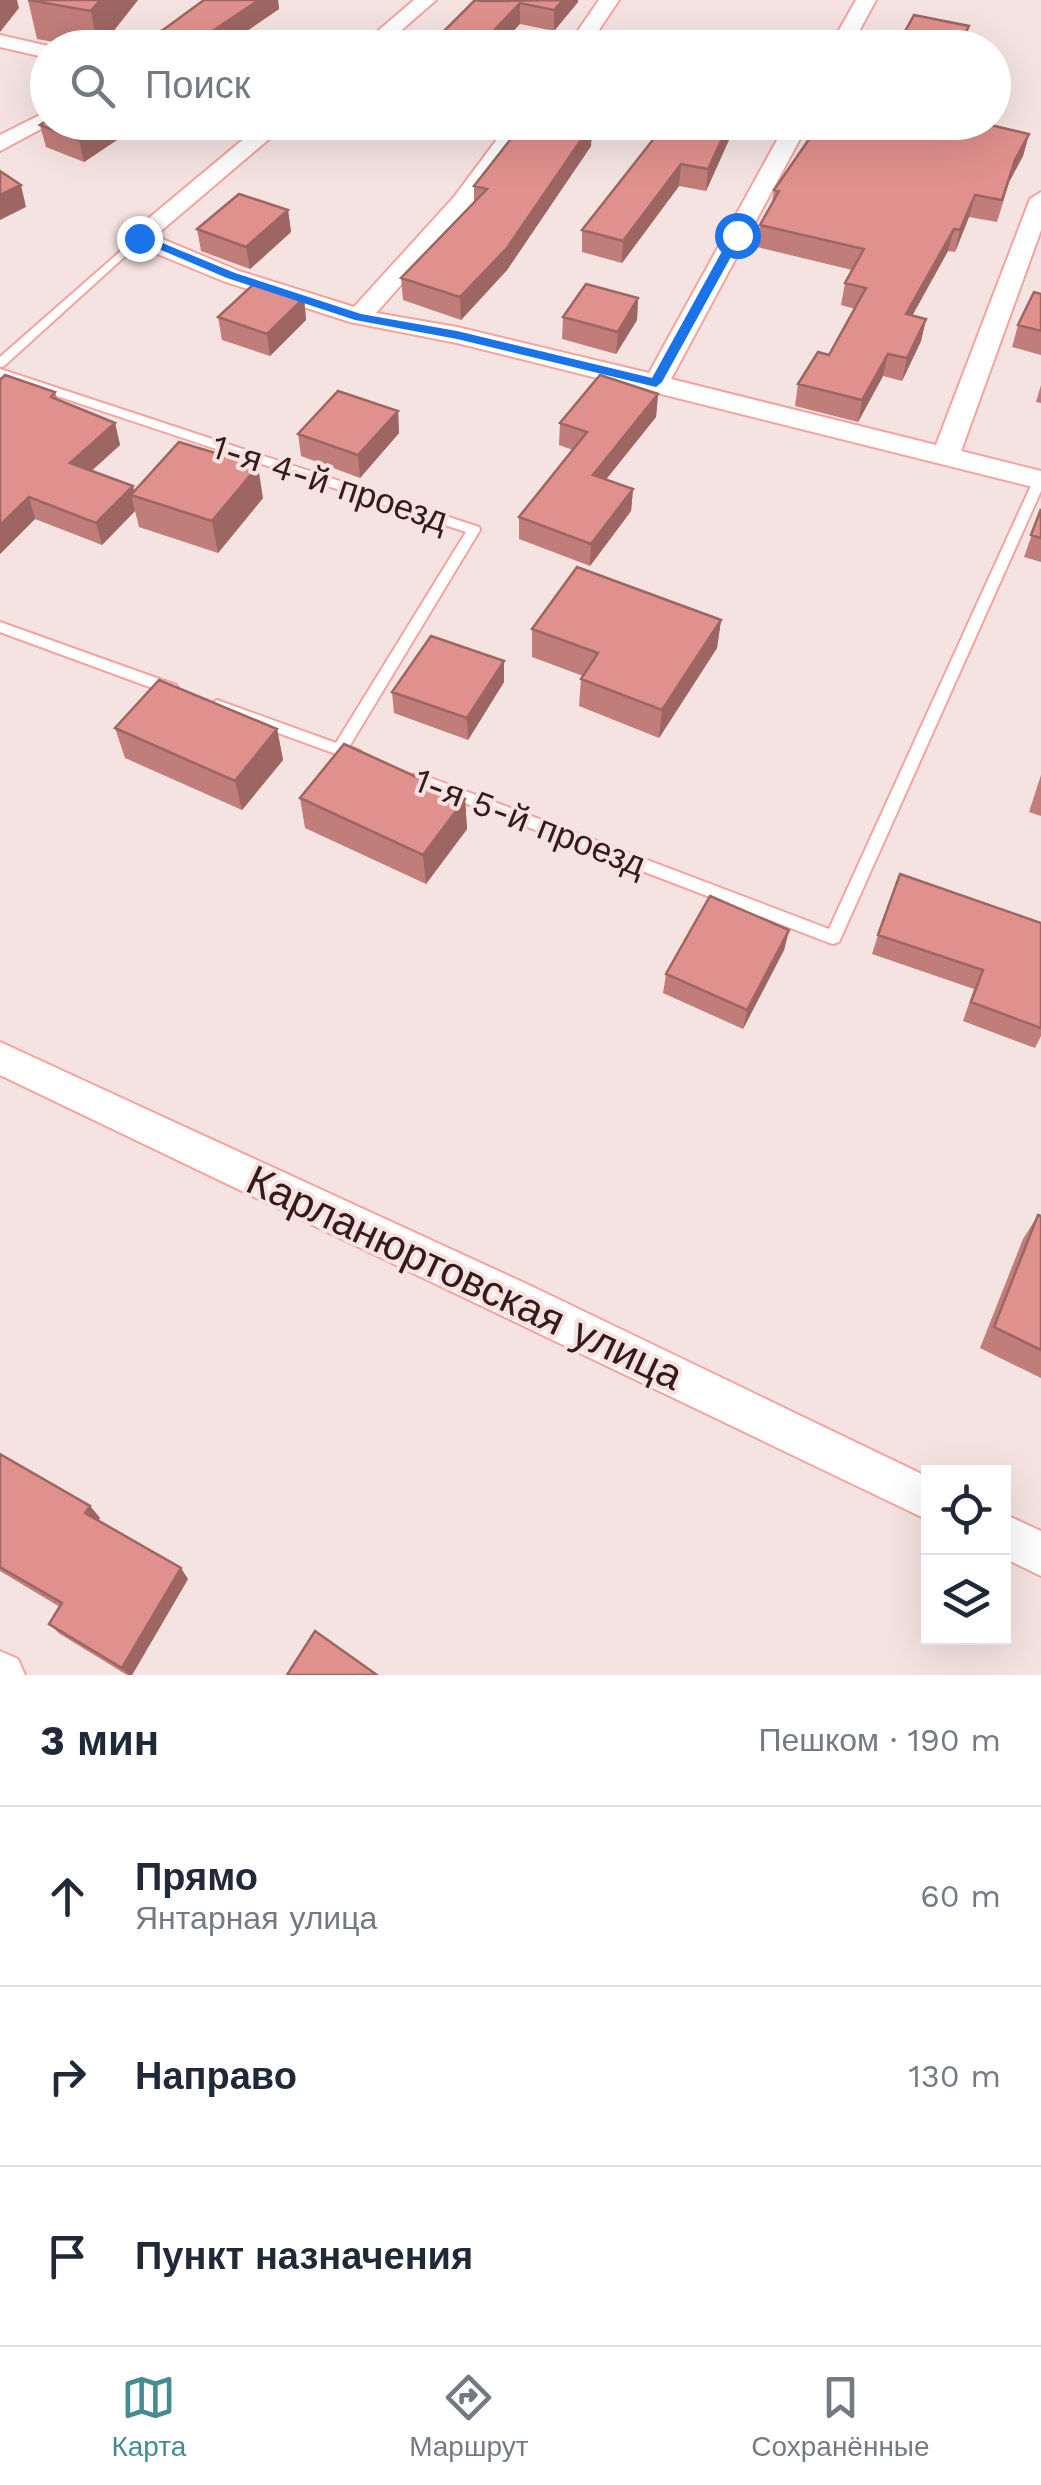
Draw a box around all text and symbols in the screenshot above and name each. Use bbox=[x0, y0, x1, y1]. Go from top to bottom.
search box bbox=[30, 30, 1011, 140]
icon: search bbox=[65, 58, 120, 113]
text: Поиск bbox=[145, 63, 250, 107]
route start bbox=[715, 213, 761, 259]
route end bbox=[117, 216, 163, 262]
street label: 1-я 4-й проезд bbox=[207, 425, 453, 541]
street label: 1-я 5-й проезд bbox=[408, 759, 652, 885]
street label: Карланюртовская улица bbox=[239, 1155, 691, 1400]
map controls bbox=[921, 1465, 1011, 1645]
button: locate bbox=[921, 1465, 1011, 1555]
button: layers bbox=[921, 1555, 1011, 1645]
text: 3 мин bbox=[40, 1716, 159, 1765]
text: Пешком · 190 m bbox=[758, 1721, 1001, 1759]
text: Прямо bbox=[135, 1855, 258, 1899]
icon: ahead bbox=[40, 1869, 95, 1924]
text: 60 m bbox=[920, 1877, 1001, 1915]
text: Янтарная улица bbox=[135, 1899, 377, 1937]
icon: right bbox=[40, 2049, 95, 2104]
text: Направо bbox=[135, 2054, 297, 2098]
text: 130 m bbox=[909, 2057, 1001, 2095]
icon: arrive bbox=[40, 2229, 95, 2284]
text: Пункт назначения bbox=[135, 2234, 473, 2278]
tab: Карта bbox=[111, 2370, 186, 2463]
tab: Маршрут bbox=[409, 2370, 528, 2463]
tab: Сохранённые bbox=[751, 2370, 930, 2463]

